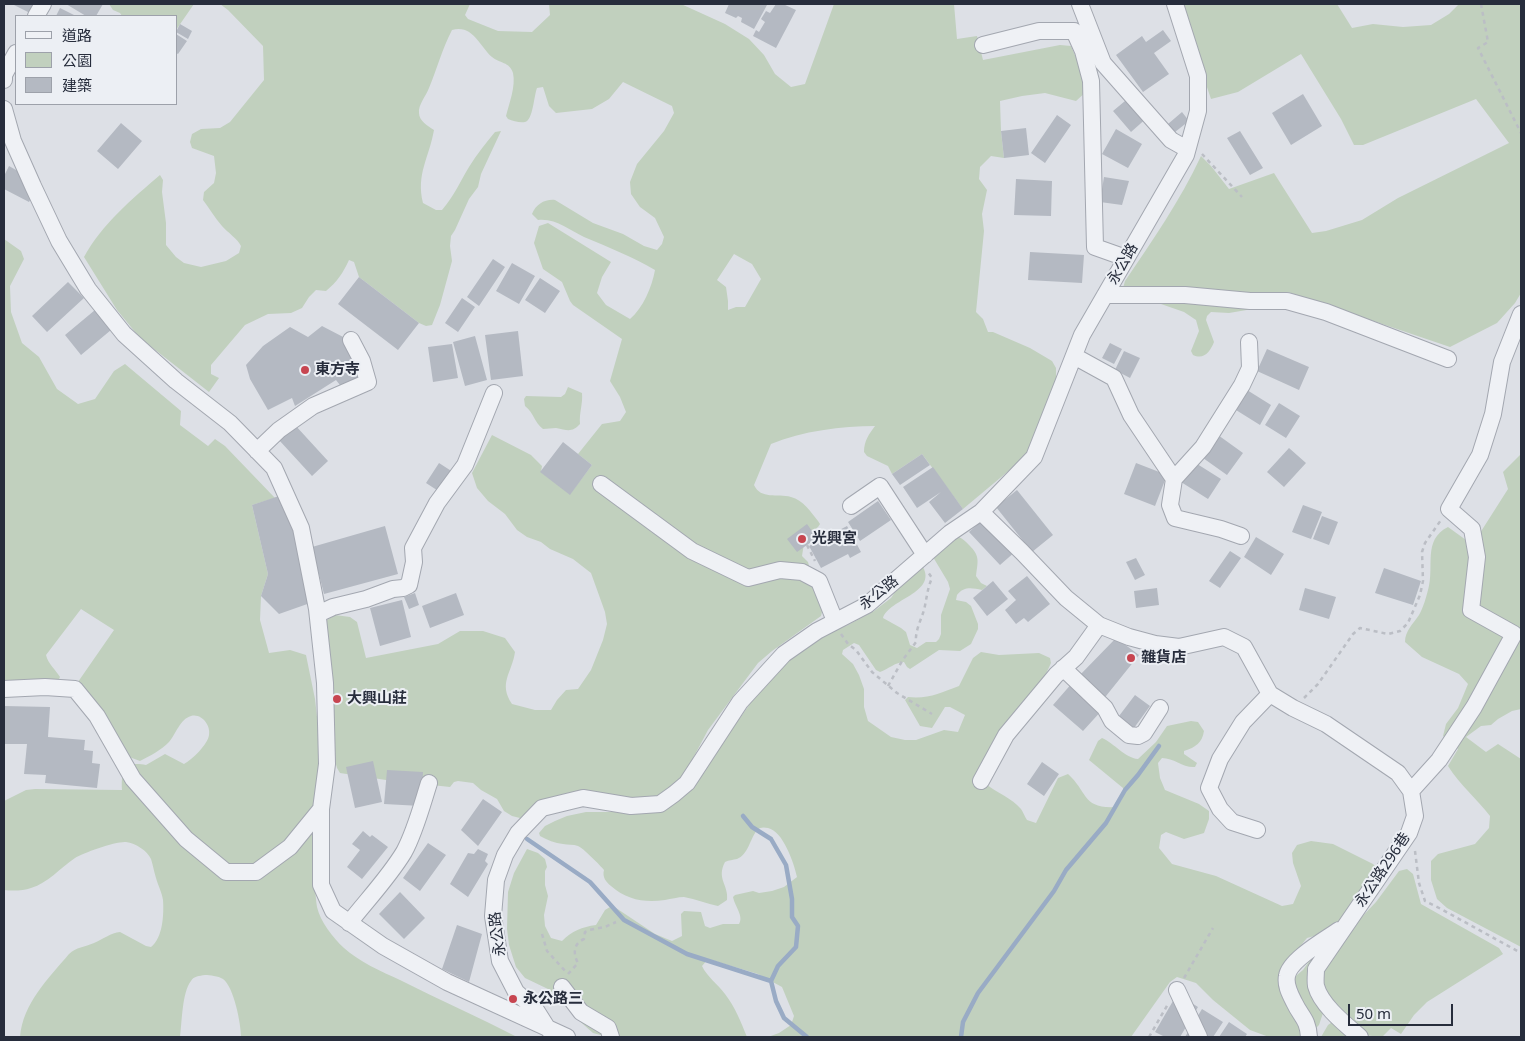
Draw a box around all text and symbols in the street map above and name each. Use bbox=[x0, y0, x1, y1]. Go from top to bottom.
legend bbox=[15, 15, 178, 105]
text: 道路 bbox=[62, 25, 92, 45]
text: 公園 bbox=[62, 50, 92, 70]
text: 建築 bbox=[62, 75, 92, 95]
street label: 永公路 bbox=[1104, 240, 1142, 288]
place label: 東方寺 bbox=[315, 361, 360, 379]
marker: 東方寺 bbox=[299, 364, 311, 376]
place label: 光興宮 bbox=[812, 530, 857, 548]
marker: 光興宮 bbox=[796, 533, 808, 545]
street label: 永公路 bbox=[856, 572, 902, 614]
place label: 雜貨店 bbox=[1141, 649, 1186, 667]
marker: 雜貨店 bbox=[1125, 652, 1137, 664]
place label: 大興山莊 bbox=[347, 690, 407, 708]
marker: 大興山莊 bbox=[331, 693, 343, 705]
street label: 永公路296巷 bbox=[1352, 829, 1414, 911]
street label: 永公路 bbox=[486, 911, 510, 957]
place label: 永公路三 bbox=[523, 990, 583, 1008]
marker: 永公路三 bbox=[507, 993, 519, 1005]
scale bar bbox=[1350, 994, 1455, 1026]
text: 50 m bbox=[1356, 1003, 1391, 1023]

